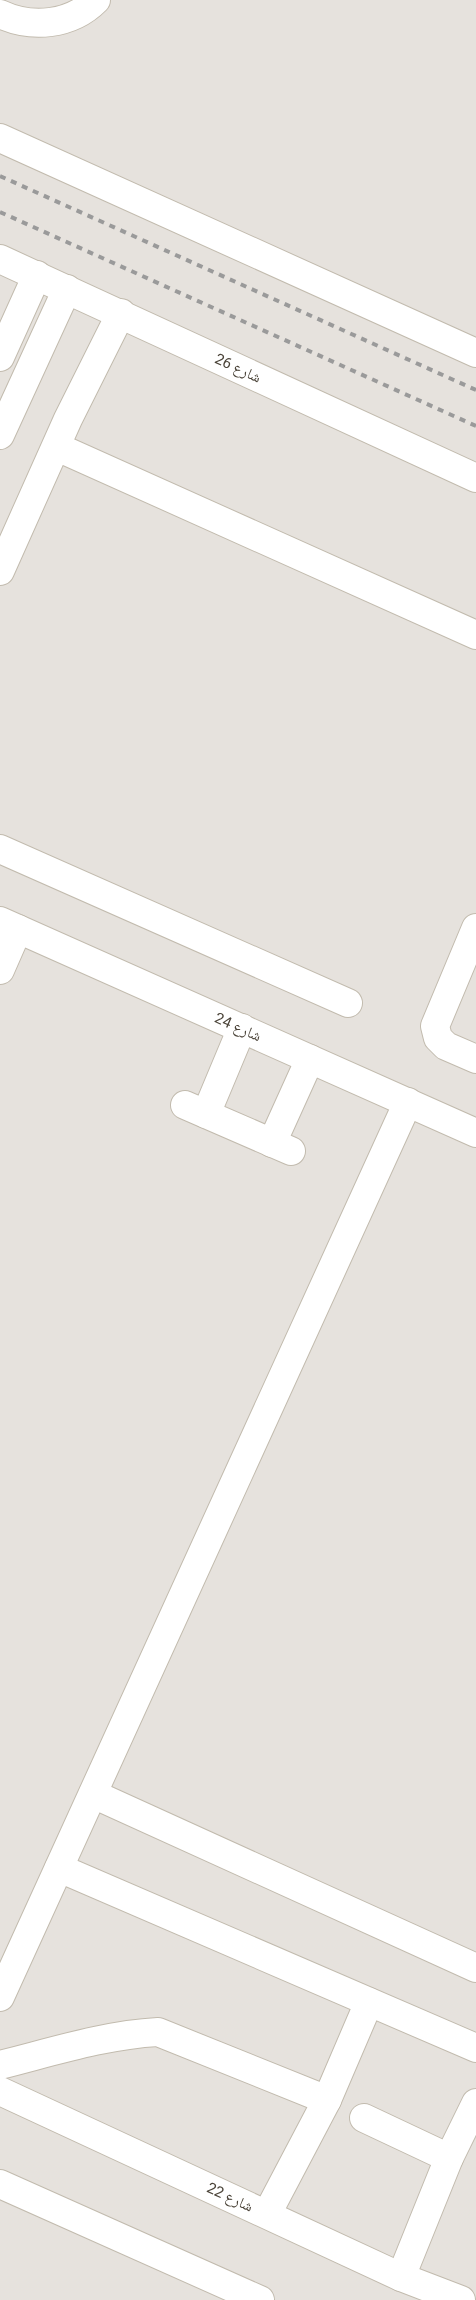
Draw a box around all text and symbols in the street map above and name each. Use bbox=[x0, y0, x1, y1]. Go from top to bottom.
street label: شارع 26 bbox=[212, 349, 264, 387]
street label: شارع 24 bbox=[211, 1009, 264, 1046]
street label: شارع 22 bbox=[204, 2178, 256, 2216]

